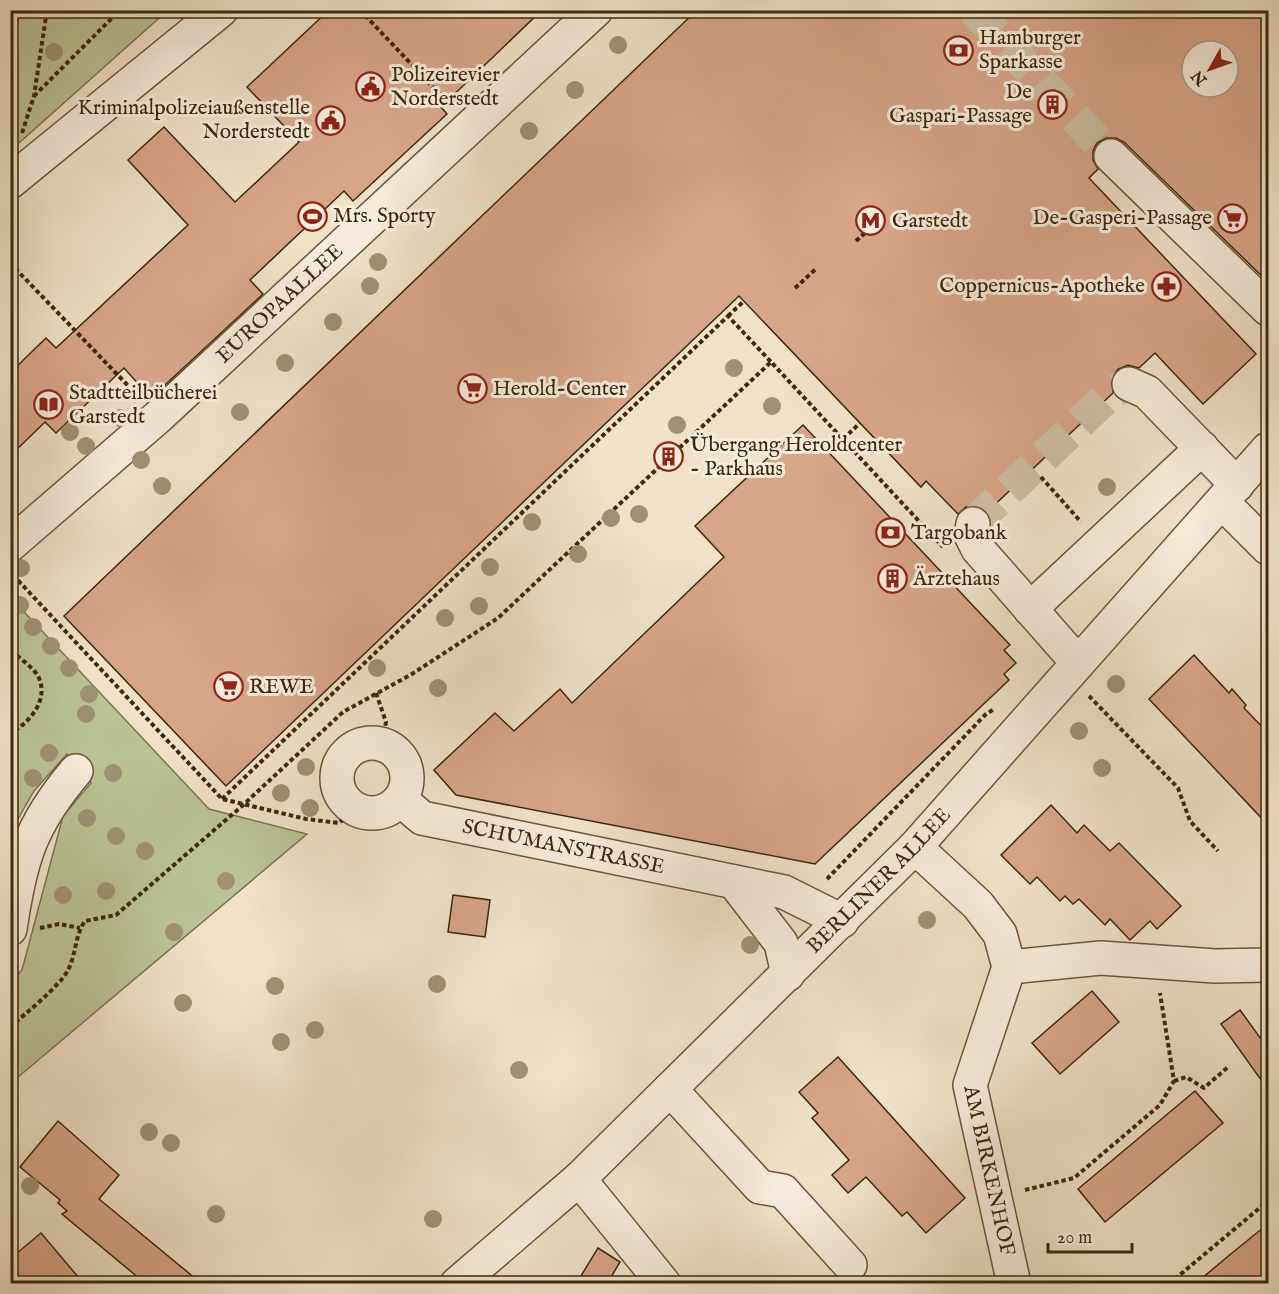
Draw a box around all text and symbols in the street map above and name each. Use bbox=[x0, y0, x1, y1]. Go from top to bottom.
place label: Hamburger Sparkasse bbox=[979, 25, 1081, 76]
bank icon: Hamburger Sparkasse bbox=[942, 34, 974, 66]
north arrow bbox=[1180, 39, 1240, 99]
place label: Polizeirevier Norderstedt bbox=[391, 62, 500, 113]
text: N bbox=[1188, 66, 1213, 90]
public building icon: Polizeirevier Norderstedt bbox=[354, 71, 386, 103]
place label: De Gaspari-Passage bbox=[889, 79, 1032, 130]
building icon: De Gaspari-Passage bbox=[1037, 88, 1069, 120]
place label: Kriminalpolizeiaußenstelle Norderstedt bbox=[78, 95, 310, 146]
public building icon: Kriminalpolizeiaußenstelle Norderstedt bbox=[315, 104, 347, 136]
sports icon: Mrs. Sporty bbox=[296, 200, 328, 232]
supermarket icon: De-Gasperi-Passage bbox=[1217, 202, 1249, 234]
place label: Mrs. Sporty bbox=[333, 203, 436, 230]
metro station icon: Garstedt bbox=[855, 205, 887, 237]
place label: De-Gasperi-Passage bbox=[1033, 205, 1212, 232]
place label: Garstedt bbox=[892, 208, 968, 235]
street label: EUROPAALLEE bbox=[211, 238, 349, 369]
pharmacy icon: Coppernicus-Apotheke bbox=[1150, 270, 1182, 302]
place label: Coppernicus-Apotheke bbox=[939, 273, 1145, 300]
supermarket icon: Herold-Center bbox=[456, 373, 488, 405]
place label: Herold-Center bbox=[493, 376, 627, 403]
place label: Stadtteilbücherei Garstedt bbox=[69, 380, 217, 431]
library icon: Stadtteilbücherei Garstedt bbox=[32, 389, 64, 421]
place label: Übergang Heroldcenter - Parkhaus bbox=[690, 432, 902, 483]
building icon: Übergang Heroldcenter - Parkhaus bbox=[653, 441, 685, 473]
bank icon: Targobank bbox=[874, 517, 906, 549]
place label: Targobank bbox=[911, 520, 1008, 547]
building icon: Ärztehaus bbox=[876, 563, 908, 595]
place label: Ärztehaus bbox=[912, 565, 1000, 593]
supermarket icon: REWE bbox=[212, 671, 244, 703]
place label: REWE bbox=[249, 674, 314, 701]
street label: BERLINER ALLEE bbox=[801, 802, 957, 960]
street label: SCHUMANSTRASSE bbox=[460, 813, 667, 881]
street label: AM BIRKENHOF bbox=[957, 1082, 1021, 1258]
scale bar bbox=[1048, 1216, 1132, 1254]
text: 20 m bbox=[1057, 1227, 1092, 1250]

